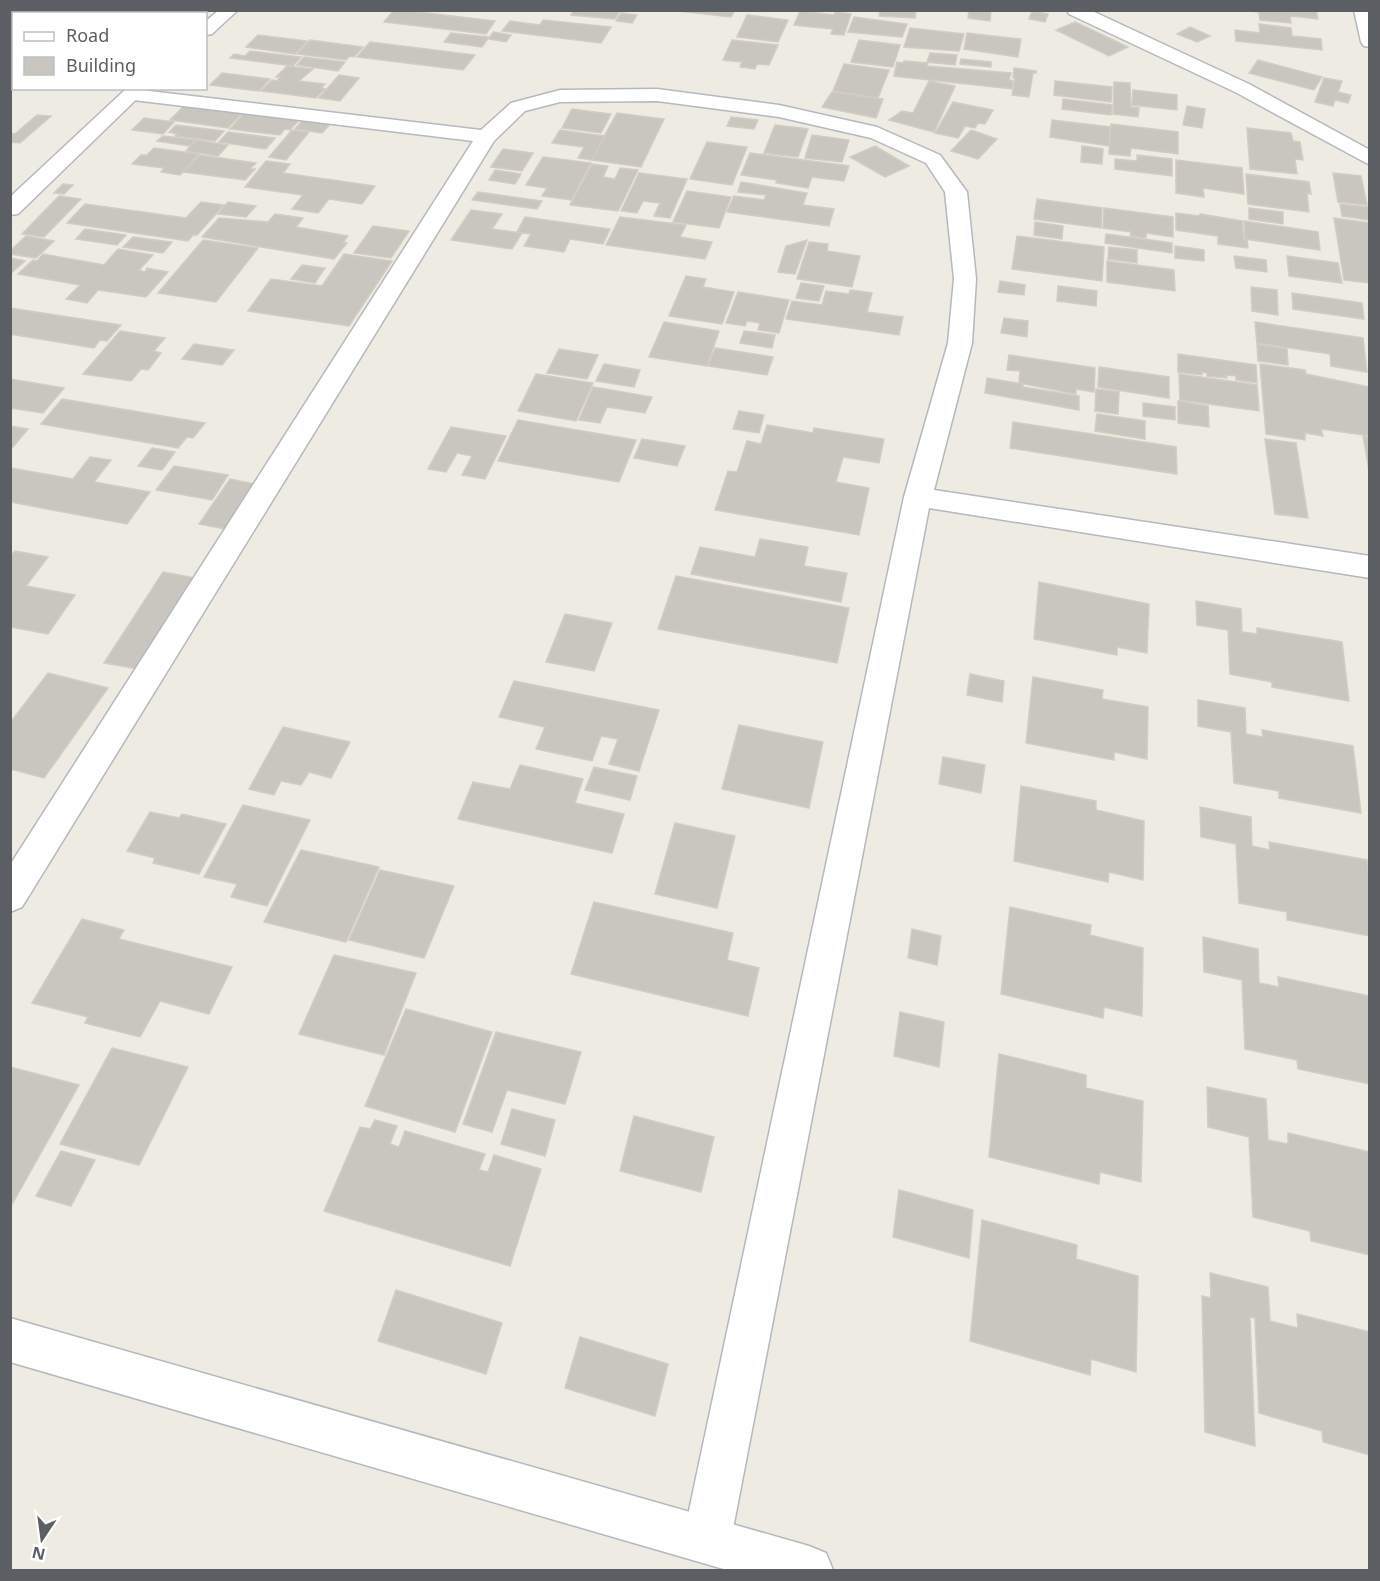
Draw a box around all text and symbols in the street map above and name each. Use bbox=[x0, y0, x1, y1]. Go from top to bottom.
legend bbox=[12, 12, 207, 90]
text: Road bbox=[66, 23, 109, 47]
text: Building bbox=[66, 53, 136, 77]
north arrow bbox=[12, 1509, 72, 1569]
text: N bbox=[30, 1541, 47, 1566]

